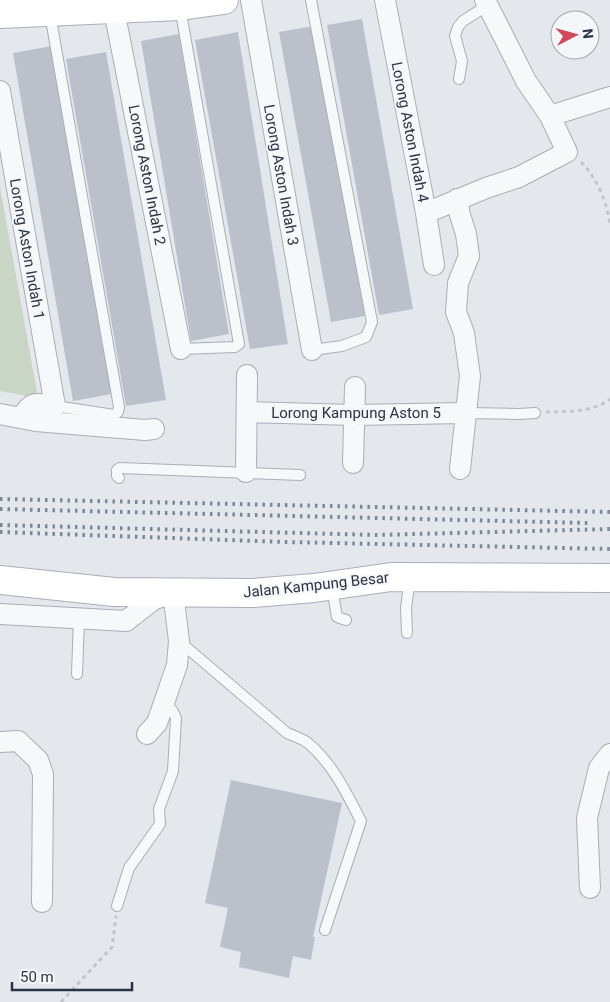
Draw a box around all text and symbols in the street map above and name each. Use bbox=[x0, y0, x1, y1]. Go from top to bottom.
north arrow bbox=[550, 10, 600, 60]
text: N bbox=[579, 28, 596, 39]
street label: Lorong Aston Indah 4 bbox=[388, 60, 433, 204]
street label: Lorong Aston Indah 2 bbox=[125, 103, 169, 247]
street label: Lorong Aston Indah 3 bbox=[260, 103, 302, 247]
street label: Lorong Aston Indah 1 bbox=[6, 177, 48, 321]
street label: Lorong Kampung Aston 5 bbox=[271, 404, 441, 422]
street label: Jalan Kampung Besar bbox=[242, 568, 390, 602]
scale bar bbox=[12, 960, 132, 992]
text: 50 m bbox=[20, 968, 54, 986]

